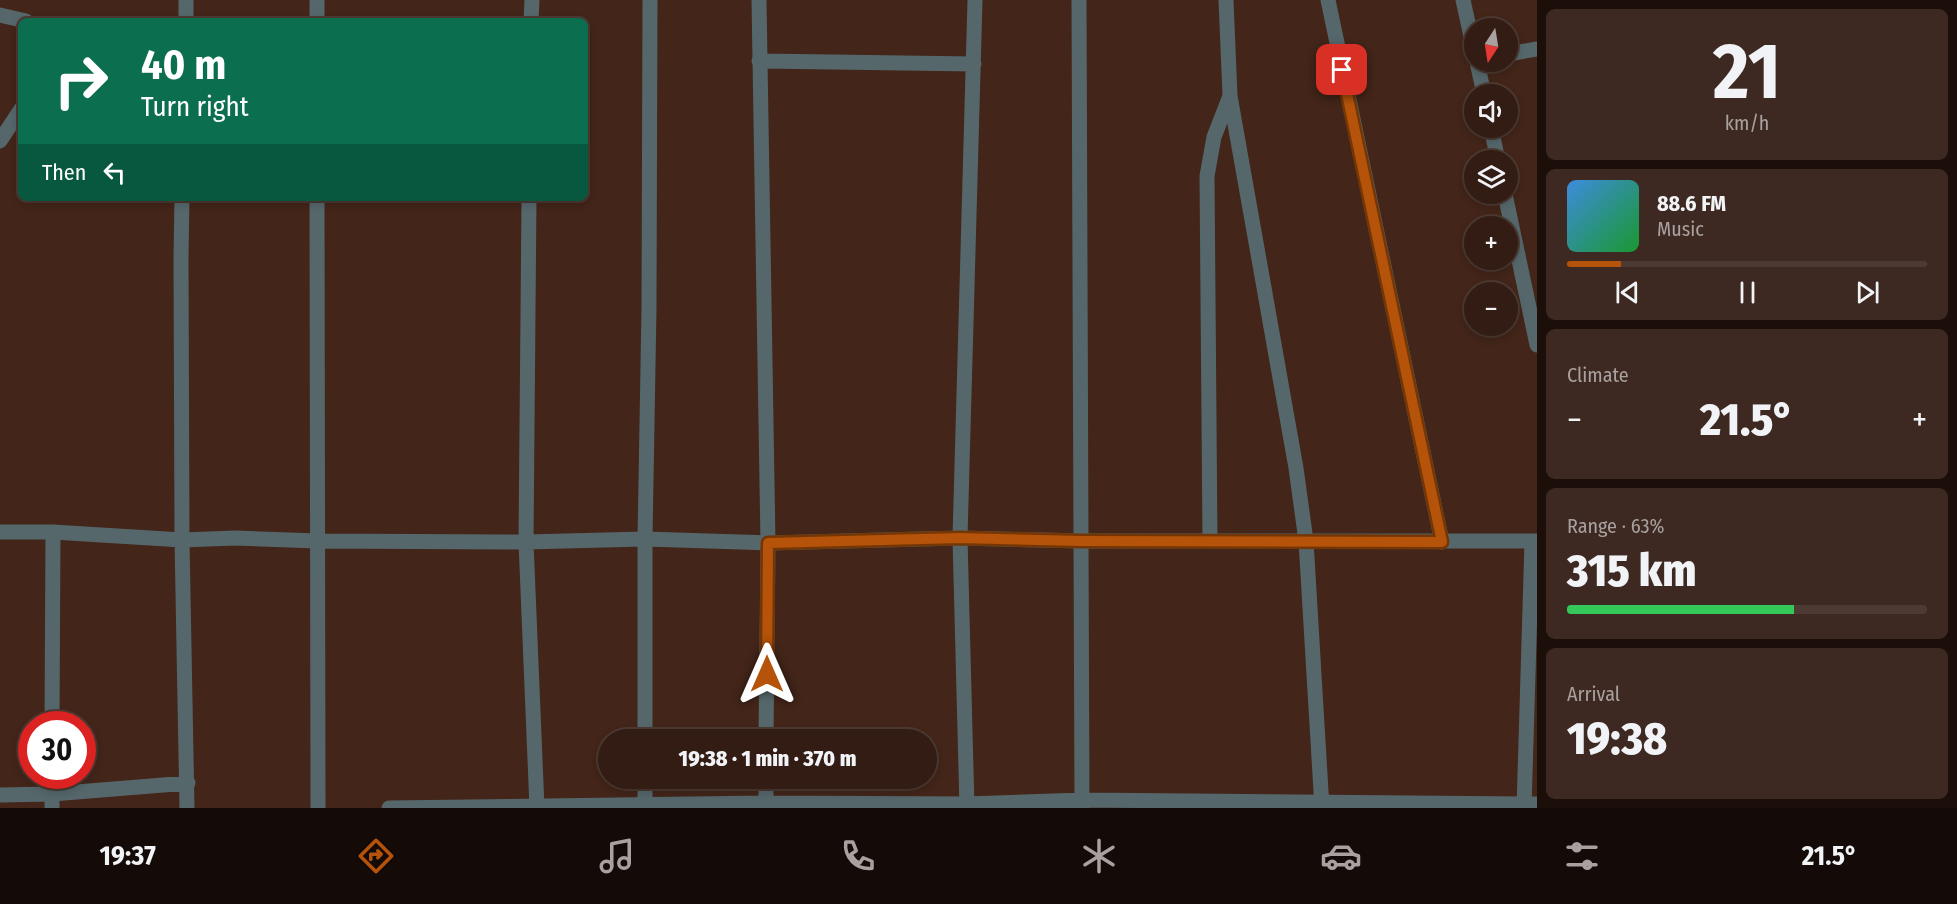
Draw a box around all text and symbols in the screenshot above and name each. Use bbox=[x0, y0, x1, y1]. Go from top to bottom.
north arrow bbox=[1464, 18, 1518, 72]
map controls bbox=[1464, 18, 1518, 336]
text: 21 bbox=[1713, 25, 1781, 119]
text: 40 m bbox=[141, 40, 226, 90]
icon: right bbox=[42, 42, 120, 120]
pin bbox=[1316, 44, 1367, 95]
icon: arrive bbox=[1325, 53, 1358, 86]
button: sound bbox=[1464, 84, 1518, 138]
text: Turn right bbox=[141, 91, 249, 123]
text: km/h bbox=[1725, 111, 1769, 135]
button: layers bbox=[1464, 150, 1518, 204]
icon: left bbox=[98, 156, 131, 189]
text: Then bbox=[42, 159, 86, 186]
text: 88.6 FM bbox=[1657, 190, 1726, 217]
button: + bbox=[1464, 216, 1518, 270]
text: Music bbox=[1657, 217, 1704, 241]
icon: previous bbox=[1611, 276, 1644, 309]
icon: pause bbox=[1731, 276, 1764, 309]
icon: next bbox=[1851, 276, 1884, 309]
button: − bbox=[1464, 282, 1518, 336]
text: Climate bbox=[1567, 363, 1629, 387]
text: 21.5° bbox=[1700, 393, 1794, 447]
text: − bbox=[1567, 400, 1582, 440]
text: + bbox=[1912, 400, 1927, 440]
text: Range · 63% bbox=[1567, 514, 1664, 538]
text: 315 km bbox=[1567, 544, 1697, 598]
position arrow bbox=[735, 642, 799, 706]
text: Arrival bbox=[1567, 682, 1620, 706]
speed limit sign: 30 bbox=[18, 711, 96, 789]
text: 19:38 bbox=[1567, 712, 1667, 766]
text: 19:38 · 1 min · 370 m bbox=[679, 745, 856, 772]
icon: directions bbox=[355, 835, 397, 877]
icon: music bbox=[596, 835, 638, 877]
icon: phone bbox=[837, 835, 879, 877]
icon: climate bbox=[1078, 835, 1120, 877]
icon: car bbox=[1320, 835, 1362, 877]
icon: filters bbox=[1561, 835, 1603, 877]
text: 19:37 bbox=[100, 840, 156, 872]
text: 21.5° bbox=[1802, 840, 1857, 872]

